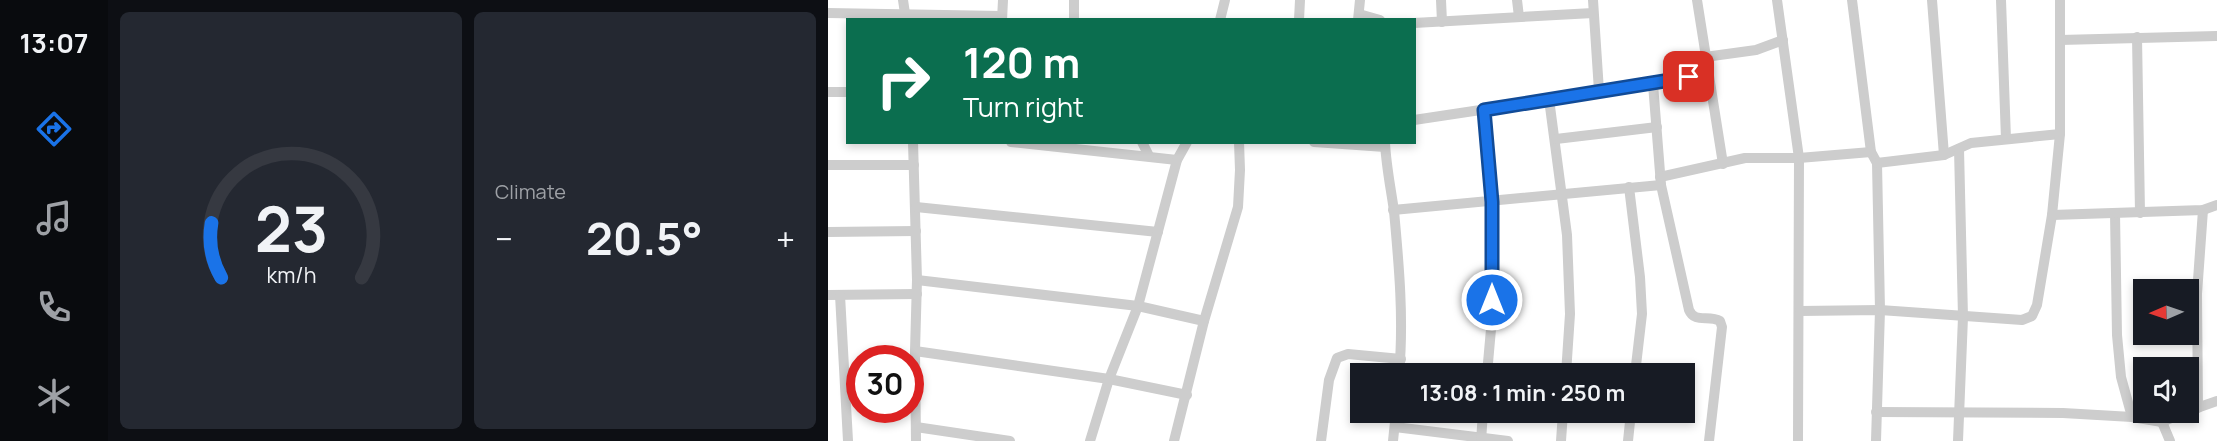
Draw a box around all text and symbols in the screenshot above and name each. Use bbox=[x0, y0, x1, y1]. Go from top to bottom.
text: 13:07 bbox=[20, 24, 88, 61]
text: 120 m bbox=[963, 33, 1080, 91]
icon: right bbox=[864, 42, 942, 120]
pin bbox=[1663, 51, 1714, 102]
icon: arrive bbox=[1672, 60, 1705, 93]
text: Turn right bbox=[963, 88, 1084, 125]
icon: directions bbox=[33, 108, 75, 150]
text: Climate bbox=[495, 178, 566, 205]
text: 23 bbox=[254, 185, 328, 271]
icon: music bbox=[33, 197, 75, 239]
text: 20.5° bbox=[586, 207, 703, 269]
text: − bbox=[495, 216, 513, 261]
text: + bbox=[776, 216, 795, 261]
text: km/h bbox=[266, 260, 316, 289]
position arrow bbox=[1460, 268, 1524, 332]
north arrow bbox=[2133, 279, 2199, 345]
map controls bbox=[2133, 279, 2199, 423]
icon: phone bbox=[33, 286, 75, 328]
speed limit sign: 30 bbox=[846, 345, 924, 423]
button: sound bbox=[2133, 357, 2199, 423]
icon: climate bbox=[33, 375, 75, 417]
text: 13:08 · 1 min · 250 m bbox=[1420, 378, 1625, 408]

